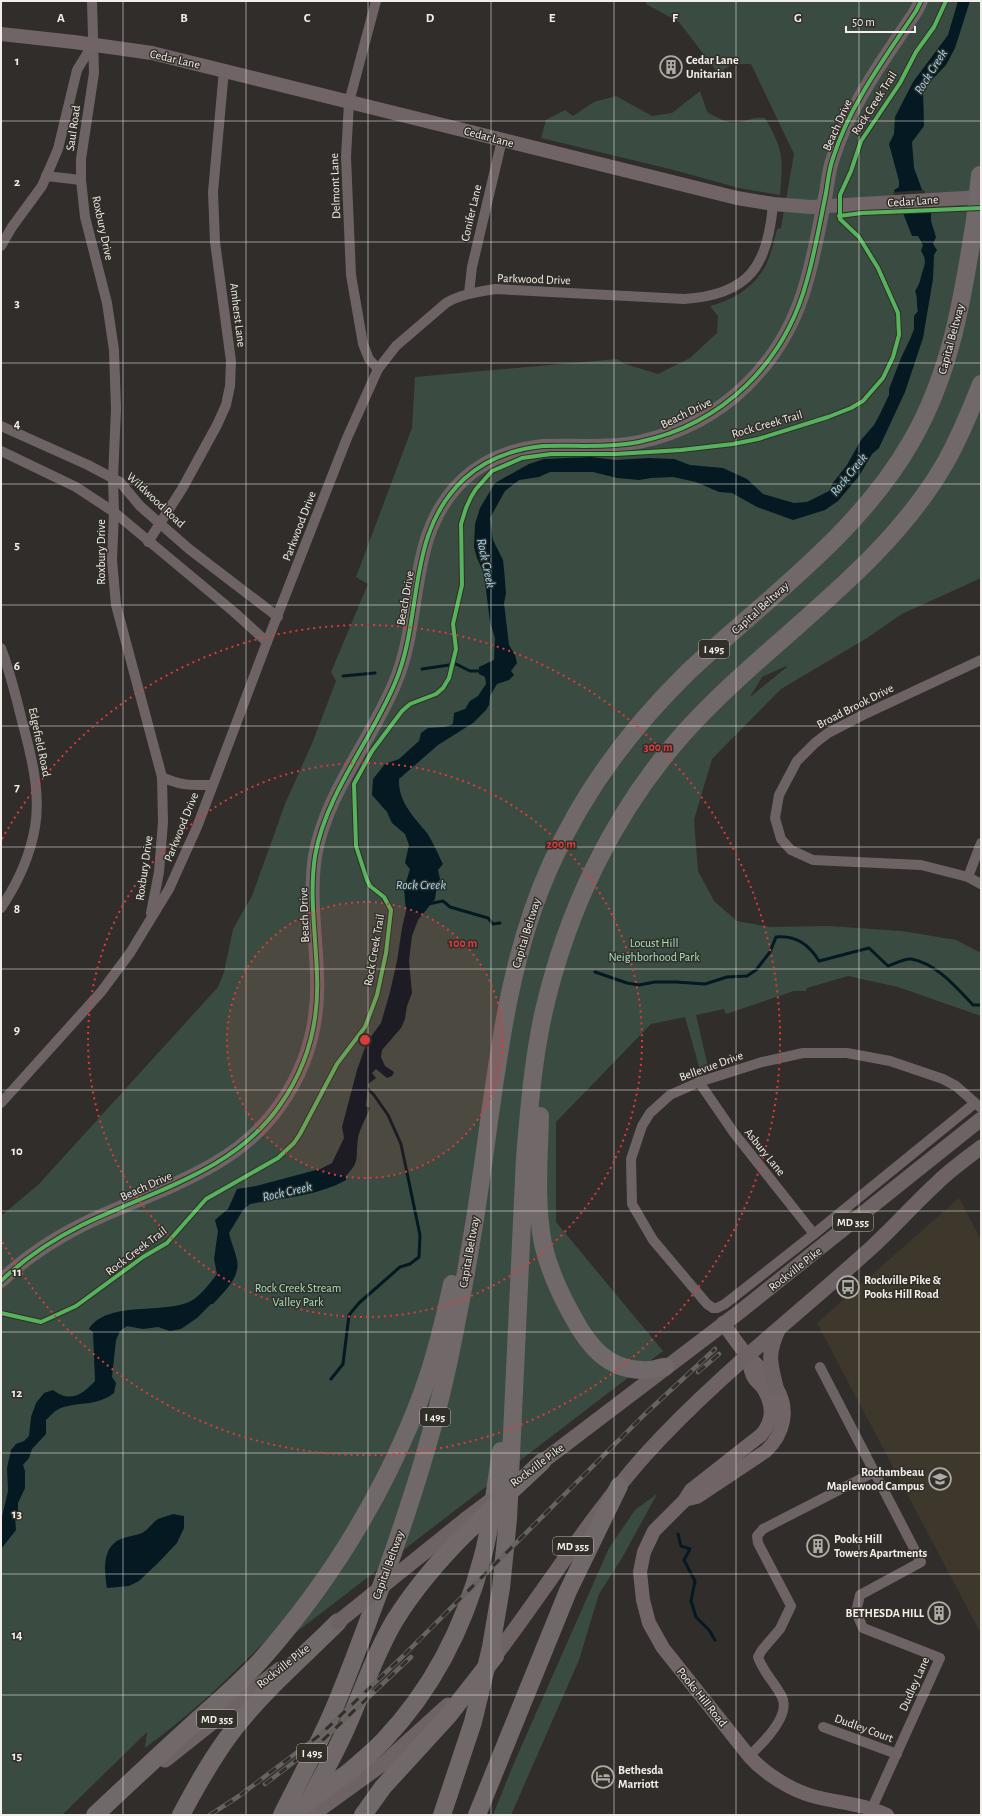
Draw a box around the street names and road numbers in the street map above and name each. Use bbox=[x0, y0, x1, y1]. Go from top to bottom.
street label: Cedar Lane bbox=[149, 47, 201, 71]
street label: Rock Creek Trail bbox=[849, 69, 899, 137]
street label: Beach Drive bbox=[820, 97, 854, 153]
street label: Saul Road bbox=[64, 104, 82, 152]
street label: Cedar Lane bbox=[463, 125, 515, 149]
street label: Delmont Lane bbox=[328, 153, 342, 219]
street label: Conifer Lane bbox=[459, 183, 483, 243]
street label: Cedar Lane bbox=[887, 193, 939, 209]
street label: Roxbury Drive bbox=[89, 195, 116, 261]
street label: Parkwood Drive bbox=[497, 272, 571, 286]
street label: Amherst Lane bbox=[228, 282, 248, 348]
street label: Capital Beltway bbox=[936, 303, 967, 376]
street label: Beach Drive bbox=[659, 396, 713, 430]
street label: Rock Creek Trail bbox=[730, 408, 804, 440]
street label: Wildwood Road bbox=[125, 470, 187, 530]
street label: Parkwood Drive bbox=[280, 490, 318, 562]
street label: Roxbury Drive bbox=[95, 519, 108, 585]
street label: Beach Drive bbox=[394, 570, 416, 626]
street label: Capital Beltway bbox=[729, 579, 792, 637]
road number: I 495 bbox=[699, 640, 729, 658]
street label: Broad Brook Drive bbox=[815, 682, 895, 730]
street label: Edgefield Road bbox=[27, 706, 53, 778]
street label: Parkwood Drive bbox=[162, 791, 200, 863]
street label: Roxbury Drive bbox=[134, 835, 155, 901]
street label: Beach Drive bbox=[297, 887, 311, 943]
street label: Capital Beltway bbox=[510, 897, 543, 970]
street label: Rock Creek Trail bbox=[362, 913, 386, 987]
street label: Bellevue Drive bbox=[677, 1049, 745, 1083]
street label: Asbury Lane bbox=[742, 1126, 788, 1178]
street label: Beach Drive bbox=[118, 1169, 174, 1203]
road number: MD 355 bbox=[833, 1213, 873, 1231]
street label: Capital Beltway bbox=[457, 1215, 482, 1289]
street label: Rock Creek Trail bbox=[103, 1224, 169, 1278]
street label: Rockville Pike bbox=[766, 1245, 824, 1293]
road number: I 495 bbox=[420, 1408, 450, 1426]
street label: Rockville Pike bbox=[508, 1441, 566, 1489]
street label: Capital Beltway bbox=[370, 1529, 407, 1601]
road number: MD 355 bbox=[553, 1537, 593, 1555]
street label: Rockville Pike bbox=[254, 1642, 312, 1690]
street label: Dudley Lane bbox=[897, 1655, 932, 1713]
street label: Pooks Hill Road bbox=[675, 1665, 729, 1729]
road number: MD 355 bbox=[197, 1710, 237, 1728]
street label: Dudley Court bbox=[833, 1712, 895, 1745]
road number: I 495 bbox=[297, 1744, 327, 1762]

